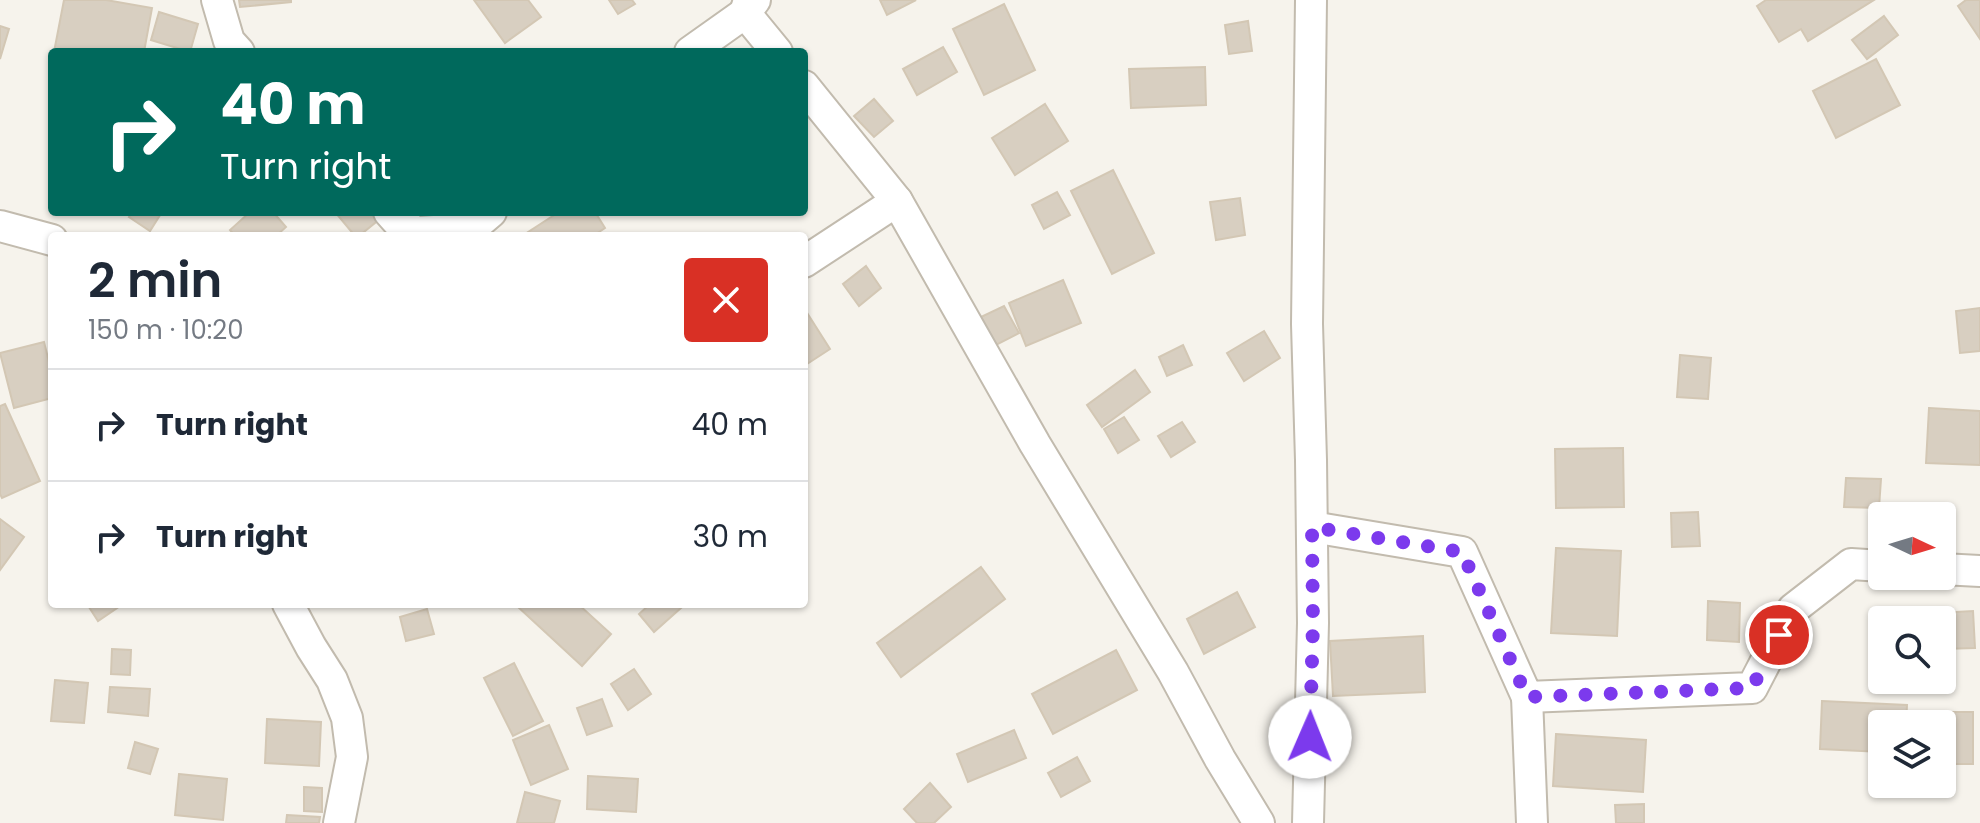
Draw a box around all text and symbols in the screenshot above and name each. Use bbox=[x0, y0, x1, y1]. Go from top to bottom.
text: 40 m bbox=[220, 65, 366, 144]
icon: right bbox=[88, 80, 192, 184]
text: Turn right bbox=[220, 141, 391, 192]
text: 2 min bbox=[88, 247, 222, 314]
button: close bbox=[684, 258, 768, 342]
text: 150 m · 10:20 bbox=[88, 312, 244, 348]
icon: right bbox=[88, 403, 132, 447]
text: Turn right bbox=[156, 403, 308, 446]
text: 40 m bbox=[691, 403, 768, 446]
north arrow bbox=[1868, 502, 1956, 590]
map controls bbox=[1868, 502, 1956, 798]
icon: right bbox=[88, 515, 132, 559]
text: Turn right bbox=[156, 515, 308, 558]
text: 30 m bbox=[693, 515, 768, 558]
pin bbox=[1745, 601, 1813, 669]
button: search bbox=[1868, 606, 1956, 694]
icon: arrive bbox=[1757, 613, 1801, 657]
position arrow bbox=[1268, 695, 1352, 779]
button: layers bbox=[1868, 710, 1956, 798]

